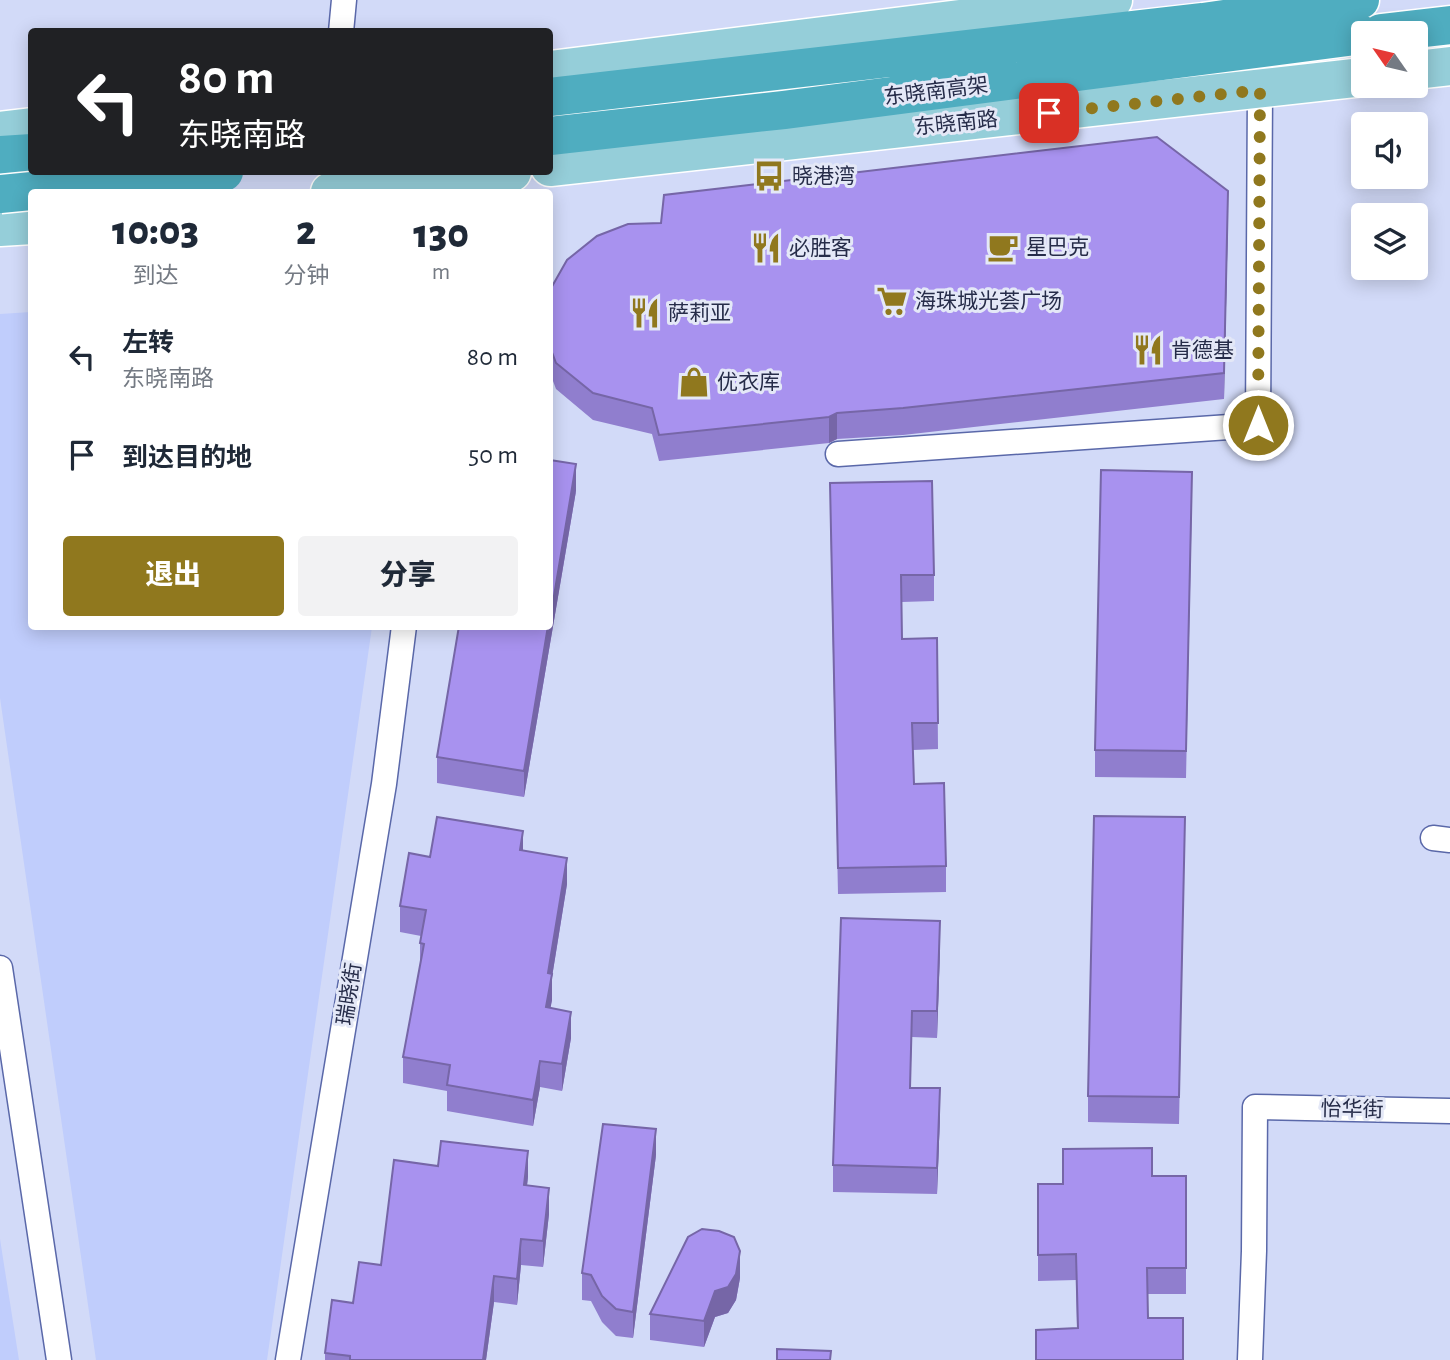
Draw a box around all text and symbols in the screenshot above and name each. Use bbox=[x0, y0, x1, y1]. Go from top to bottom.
north arrow bbox=[1351, 21, 1428, 98]
map controls bbox=[1351, 21, 1428, 280]
text: 80 m bbox=[178, 54, 275, 103]
icon: left bbox=[63, 56, 154, 147]
street label: 东晓南高架 bbox=[883, 74, 989, 108]
pin bbox=[1019, 83, 1079, 143]
icon: arrive bbox=[1030, 94, 1068, 132]
street label: 东晓南路 bbox=[913, 108, 999, 138]
button: sound bbox=[1351, 112, 1428, 189]
text: 东晓南路 bbox=[178, 120, 306, 152]
bus stop icon: 晓港湾 bbox=[752, 159, 786, 193]
place label: 晓港湾 bbox=[792, 165, 855, 187]
button: layers bbox=[1351, 203, 1428, 280]
text: 10:03 bbox=[112, 210, 199, 252]
text: 2 bbox=[296, 210, 316, 252]
text: 130 bbox=[413, 213, 469, 255]
cafe icon: 星巴克 bbox=[986, 230, 1020, 264]
restaurant icon: 必胜客 bbox=[749, 231, 783, 265]
place label: 必胜客 bbox=[789, 236, 852, 259]
place label: 星巴克 bbox=[1026, 236, 1089, 258]
text: m bbox=[432, 261, 450, 284]
text: 到达 bbox=[133, 265, 179, 288]
text: 分钟 bbox=[283, 265, 329, 288]
supermarket icon: 海珠城光荟广场 bbox=[875, 284, 909, 318]
place label: 海珠城光荟广场 bbox=[915, 290, 1062, 312]
restaurant icon: 萨莉亚 bbox=[628, 296, 662, 330]
place label: 萨莉亚 bbox=[668, 302, 731, 324]
text: 左转 bbox=[122, 330, 174, 356]
restaurant icon: 肯德基 bbox=[1131, 333, 1165, 367]
icon: left bbox=[63, 338, 101, 376]
place label: 肯德基 bbox=[1171, 339, 1234, 361]
text: 80 m bbox=[467, 344, 518, 370]
shop icon: 优衣库 bbox=[677, 365, 711, 399]
text: 东晓南路 bbox=[122, 368, 214, 391]
place label: 优衣库 bbox=[717, 371, 780, 393]
position arrow bbox=[1221, 388, 1295, 462]
icon: arrive bbox=[63, 436, 101, 474]
text: 50 m bbox=[468, 442, 518, 468]
text: 到达目的地 bbox=[122, 445, 252, 471]
button: 退出 bbox=[63, 536, 284, 616]
button: 分享 bbox=[298, 536, 518, 616]
street label: 瑞晓街 bbox=[333, 961, 365, 1027]
street label: 怡华街 bbox=[1320, 1097, 1384, 1121]

